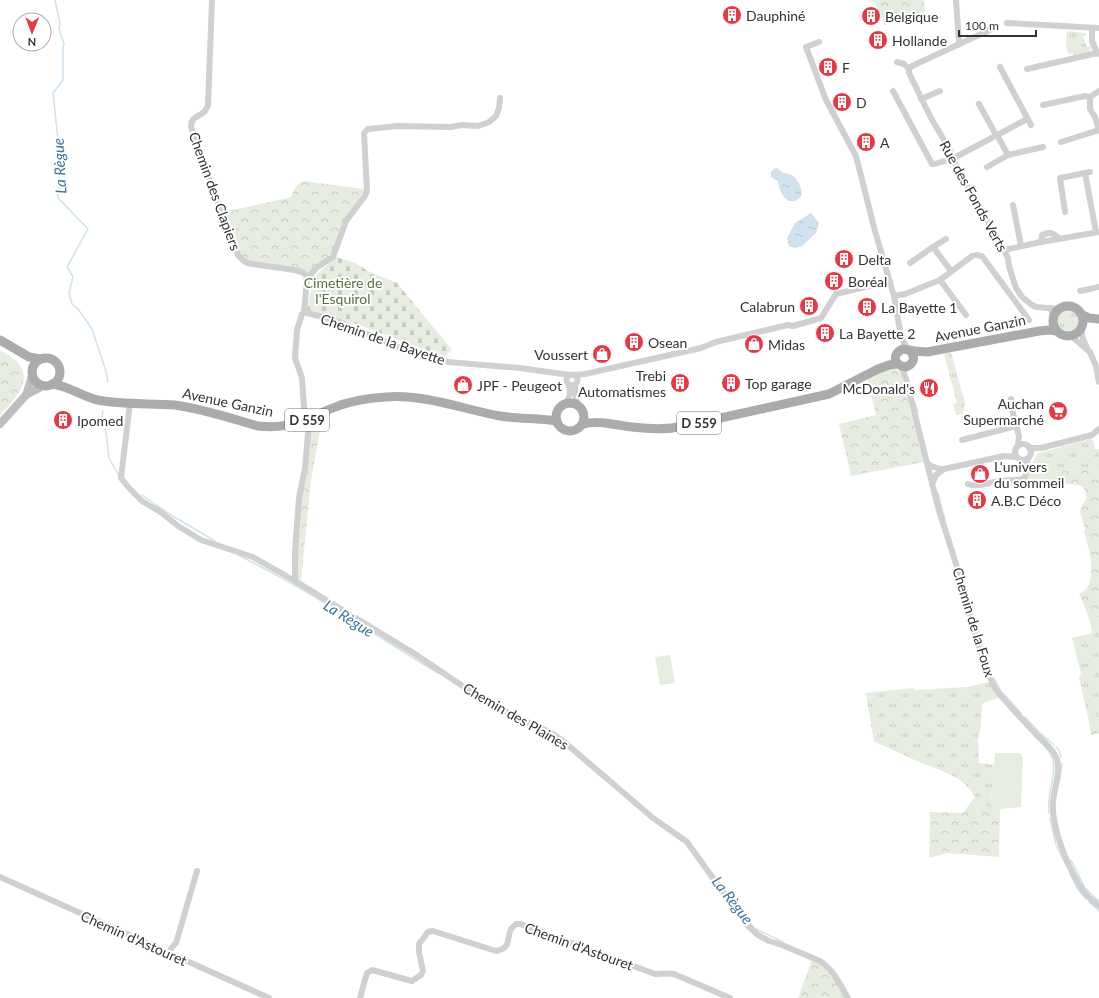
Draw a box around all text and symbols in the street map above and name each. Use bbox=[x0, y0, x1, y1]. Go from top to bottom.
building icon: Dauphiné bbox=[721, 4, 743, 26]
building icon: Belgique bbox=[860, 5, 882, 27]
place label: Dauphiné bbox=[746, 7, 805, 24]
place label: Belgique bbox=[885, 8, 938, 25]
north arrow bbox=[12, 12, 52, 52]
scale bar bbox=[959, 12, 1036, 38]
text: 100 m bbox=[965, 18, 999, 33]
building icon: Hollande bbox=[867, 29, 889, 51]
place label: Hollande bbox=[892, 32, 947, 49]
text: N bbox=[27, 36, 36, 49]
building icon: F bbox=[817, 56, 839, 78]
place label: F bbox=[842, 59, 850, 76]
building icon: D bbox=[831, 91, 853, 113]
place label: D bbox=[856, 94, 867, 111]
street label: Chemin des Clapiers bbox=[186, 129, 244, 253]
building icon: A bbox=[855, 131, 877, 153]
place label: A bbox=[880, 134, 890, 151]
water label: La Règue bbox=[49, 138, 69, 194]
street label: Rue des Fonds Verts bbox=[936, 138, 1012, 254]
building icon: Delta bbox=[833, 248, 855, 270]
place label: Delta bbox=[858, 251, 891, 268]
building icon: Boréal bbox=[823, 270, 845, 292]
place label: Boréal bbox=[848, 273, 887, 290]
park label: Cimetière de l'Esquirol bbox=[304, 274, 382, 307]
building icon: Calabrun bbox=[798, 295, 820, 317]
building icon: La Bayette 1 bbox=[856, 296, 878, 318]
place label: Calabrun bbox=[740, 298, 795, 315]
place label: La Bayette 1 bbox=[881, 299, 957, 316]
street label: Chemin de la Bayette bbox=[319, 310, 447, 368]
street label: Avenue Ganzin bbox=[933, 311, 1027, 345]
building icon: La Bayette 2 bbox=[814, 322, 836, 344]
place label: La Bayette 2 bbox=[839, 325, 915, 342]
building icon: Osean bbox=[623, 331, 645, 353]
shop icon: Midas bbox=[743, 333, 765, 355]
place label: Osean bbox=[648, 334, 687, 351]
place label: Midas bbox=[768, 336, 805, 353]
shop icon: Voussert bbox=[591, 343, 613, 365]
place label: Voussert bbox=[534, 346, 588, 363]
place label: Trebi Automatismes bbox=[578, 367, 666, 400]
building icon: Trebi Automatismes bbox=[669, 372, 691, 394]
building icon: Top garage bbox=[720, 372, 742, 394]
shop icon: JPF - Peugeot bbox=[452, 374, 474, 396]
place label: Top garage bbox=[745, 375, 812, 392]
place label: JPF - Peugeot bbox=[477, 377, 562, 394]
restaurant icon: McDonald's bbox=[918, 377, 940, 399]
place label: McDonald's bbox=[842, 380, 915, 397]
street label: Avenue Ganzin bbox=[181, 384, 275, 420]
place label: Auchan Supermarché bbox=[963, 395, 1044, 428]
supermarket icon: Auchan Supermarché bbox=[1047, 400, 1069, 422]
building icon: Ipomed bbox=[52, 409, 74, 431]
road number: D 559 bbox=[285, 409, 329, 431]
place label: Ipomed bbox=[77, 412, 123, 429]
road number: D 559 bbox=[677, 412, 721, 434]
place label: L'univers du sommeil bbox=[994, 458, 1064, 491]
shop icon: L'univers du sommeil bbox=[969, 463, 991, 485]
building icon: A.B.C Déco bbox=[966, 489, 988, 511]
place label: A.B.C Déco bbox=[991, 492, 1061, 509]
street label: Chemin de la Foux bbox=[949, 565, 999, 679]
water label: La Règue bbox=[321, 596, 377, 640]
street label: Chemin des Plaines bbox=[460, 679, 572, 753]
water label: La Règue bbox=[709, 872, 757, 928]
street label: Chemin d'Astouret bbox=[78, 907, 190, 969]
street label: Chemin d'Astouret bbox=[522, 918, 636, 974]

